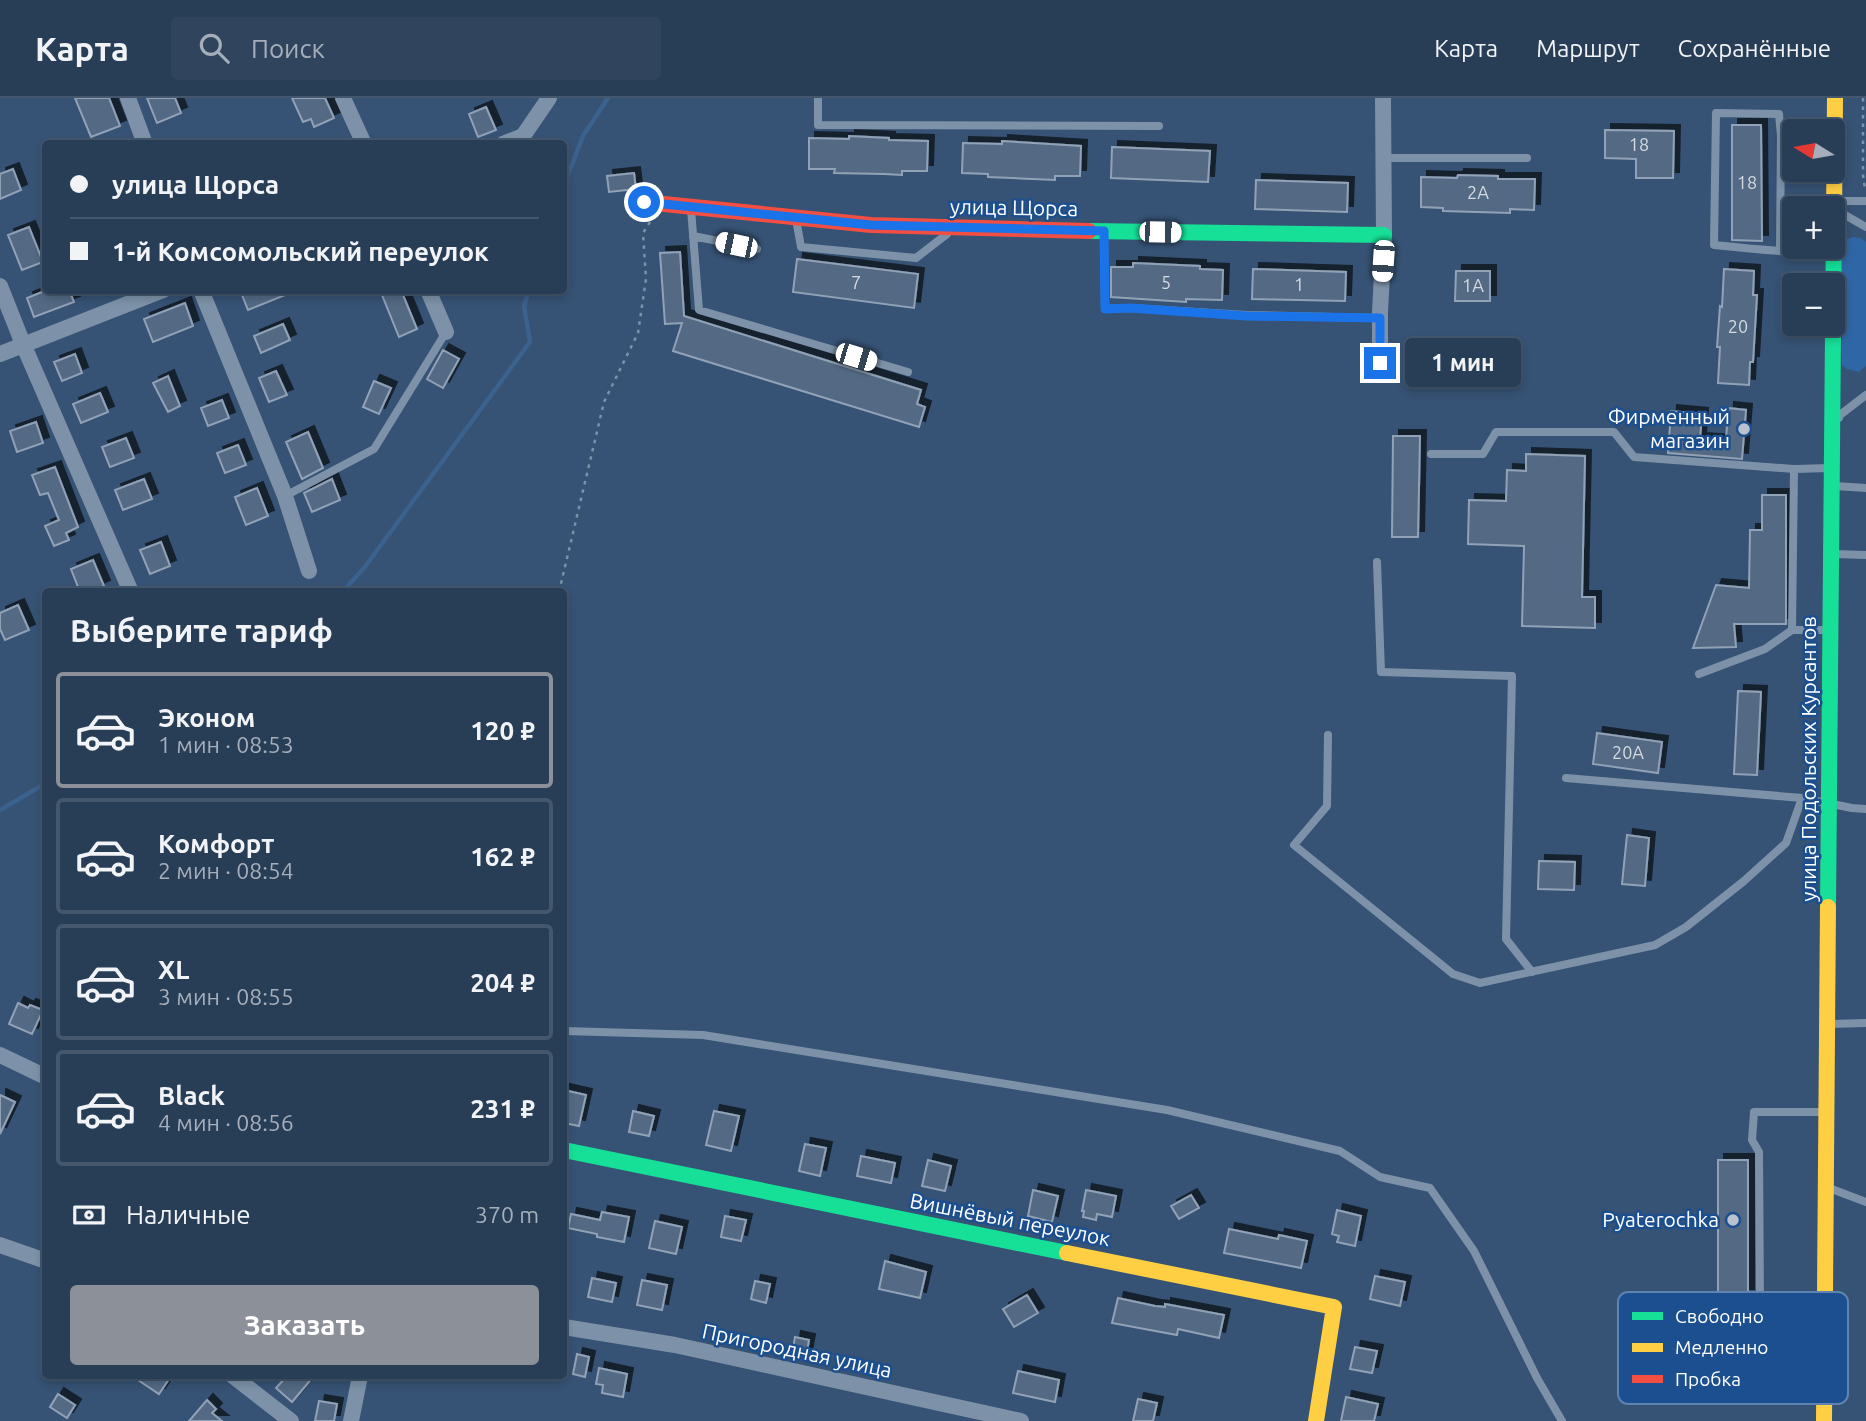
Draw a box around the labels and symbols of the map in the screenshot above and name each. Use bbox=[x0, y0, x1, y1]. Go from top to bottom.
north arrow bbox=[1782, 119, 1844, 182]
house number: 18 bbox=[1629, 134, 1649, 154]
house number: 18 bbox=[1737, 172, 1757, 192]
house number: 2А bbox=[1467, 182, 1489, 202]
route start bbox=[628, 186, 660, 218]
street label: улица Щорса bbox=[950, 194, 1078, 220]
car bbox=[1139, 221, 1182, 243]
car bbox=[714, 230, 759, 260]
car bbox=[1372, 239, 1395, 283]
house number: 7 bbox=[851, 272, 861, 292]
house number: 5 bbox=[1161, 272, 1171, 292]
house number: 1 bbox=[1294, 274, 1304, 294]
house number: 1А bbox=[1462, 275, 1484, 295]
house number: 20 bbox=[1728, 316, 1748, 336]
callout: 1 мин bbox=[1404, 338, 1520, 388]
car bbox=[833, 341, 880, 373]
route end bbox=[1364, 347, 1396, 379]
place label: Фирменный магазин bbox=[1608, 404, 1730, 452]
marker: Фирменный магазин bbox=[1736, 421, 1752, 437]
street label: улица Подольских Курсантов bbox=[1796, 616, 1820, 902]
house number: 20А bbox=[1612, 742, 1644, 762]
street label: Вишнёвый переулок bbox=[908, 1188, 1113, 1250]
place label: Pyaterochka bbox=[1602, 1207, 1719, 1231]
marker: Pyaterochka bbox=[1725, 1212, 1741, 1228]
legend bbox=[1618, 1292, 1848, 1404]
text: Свободно bbox=[1675, 1305, 1764, 1327]
street label: Пригородная улица bbox=[700, 1318, 894, 1382]
text: Медленно bbox=[1675, 1336, 1768, 1358]
text: Пробка bbox=[1675, 1368, 1741, 1390]

